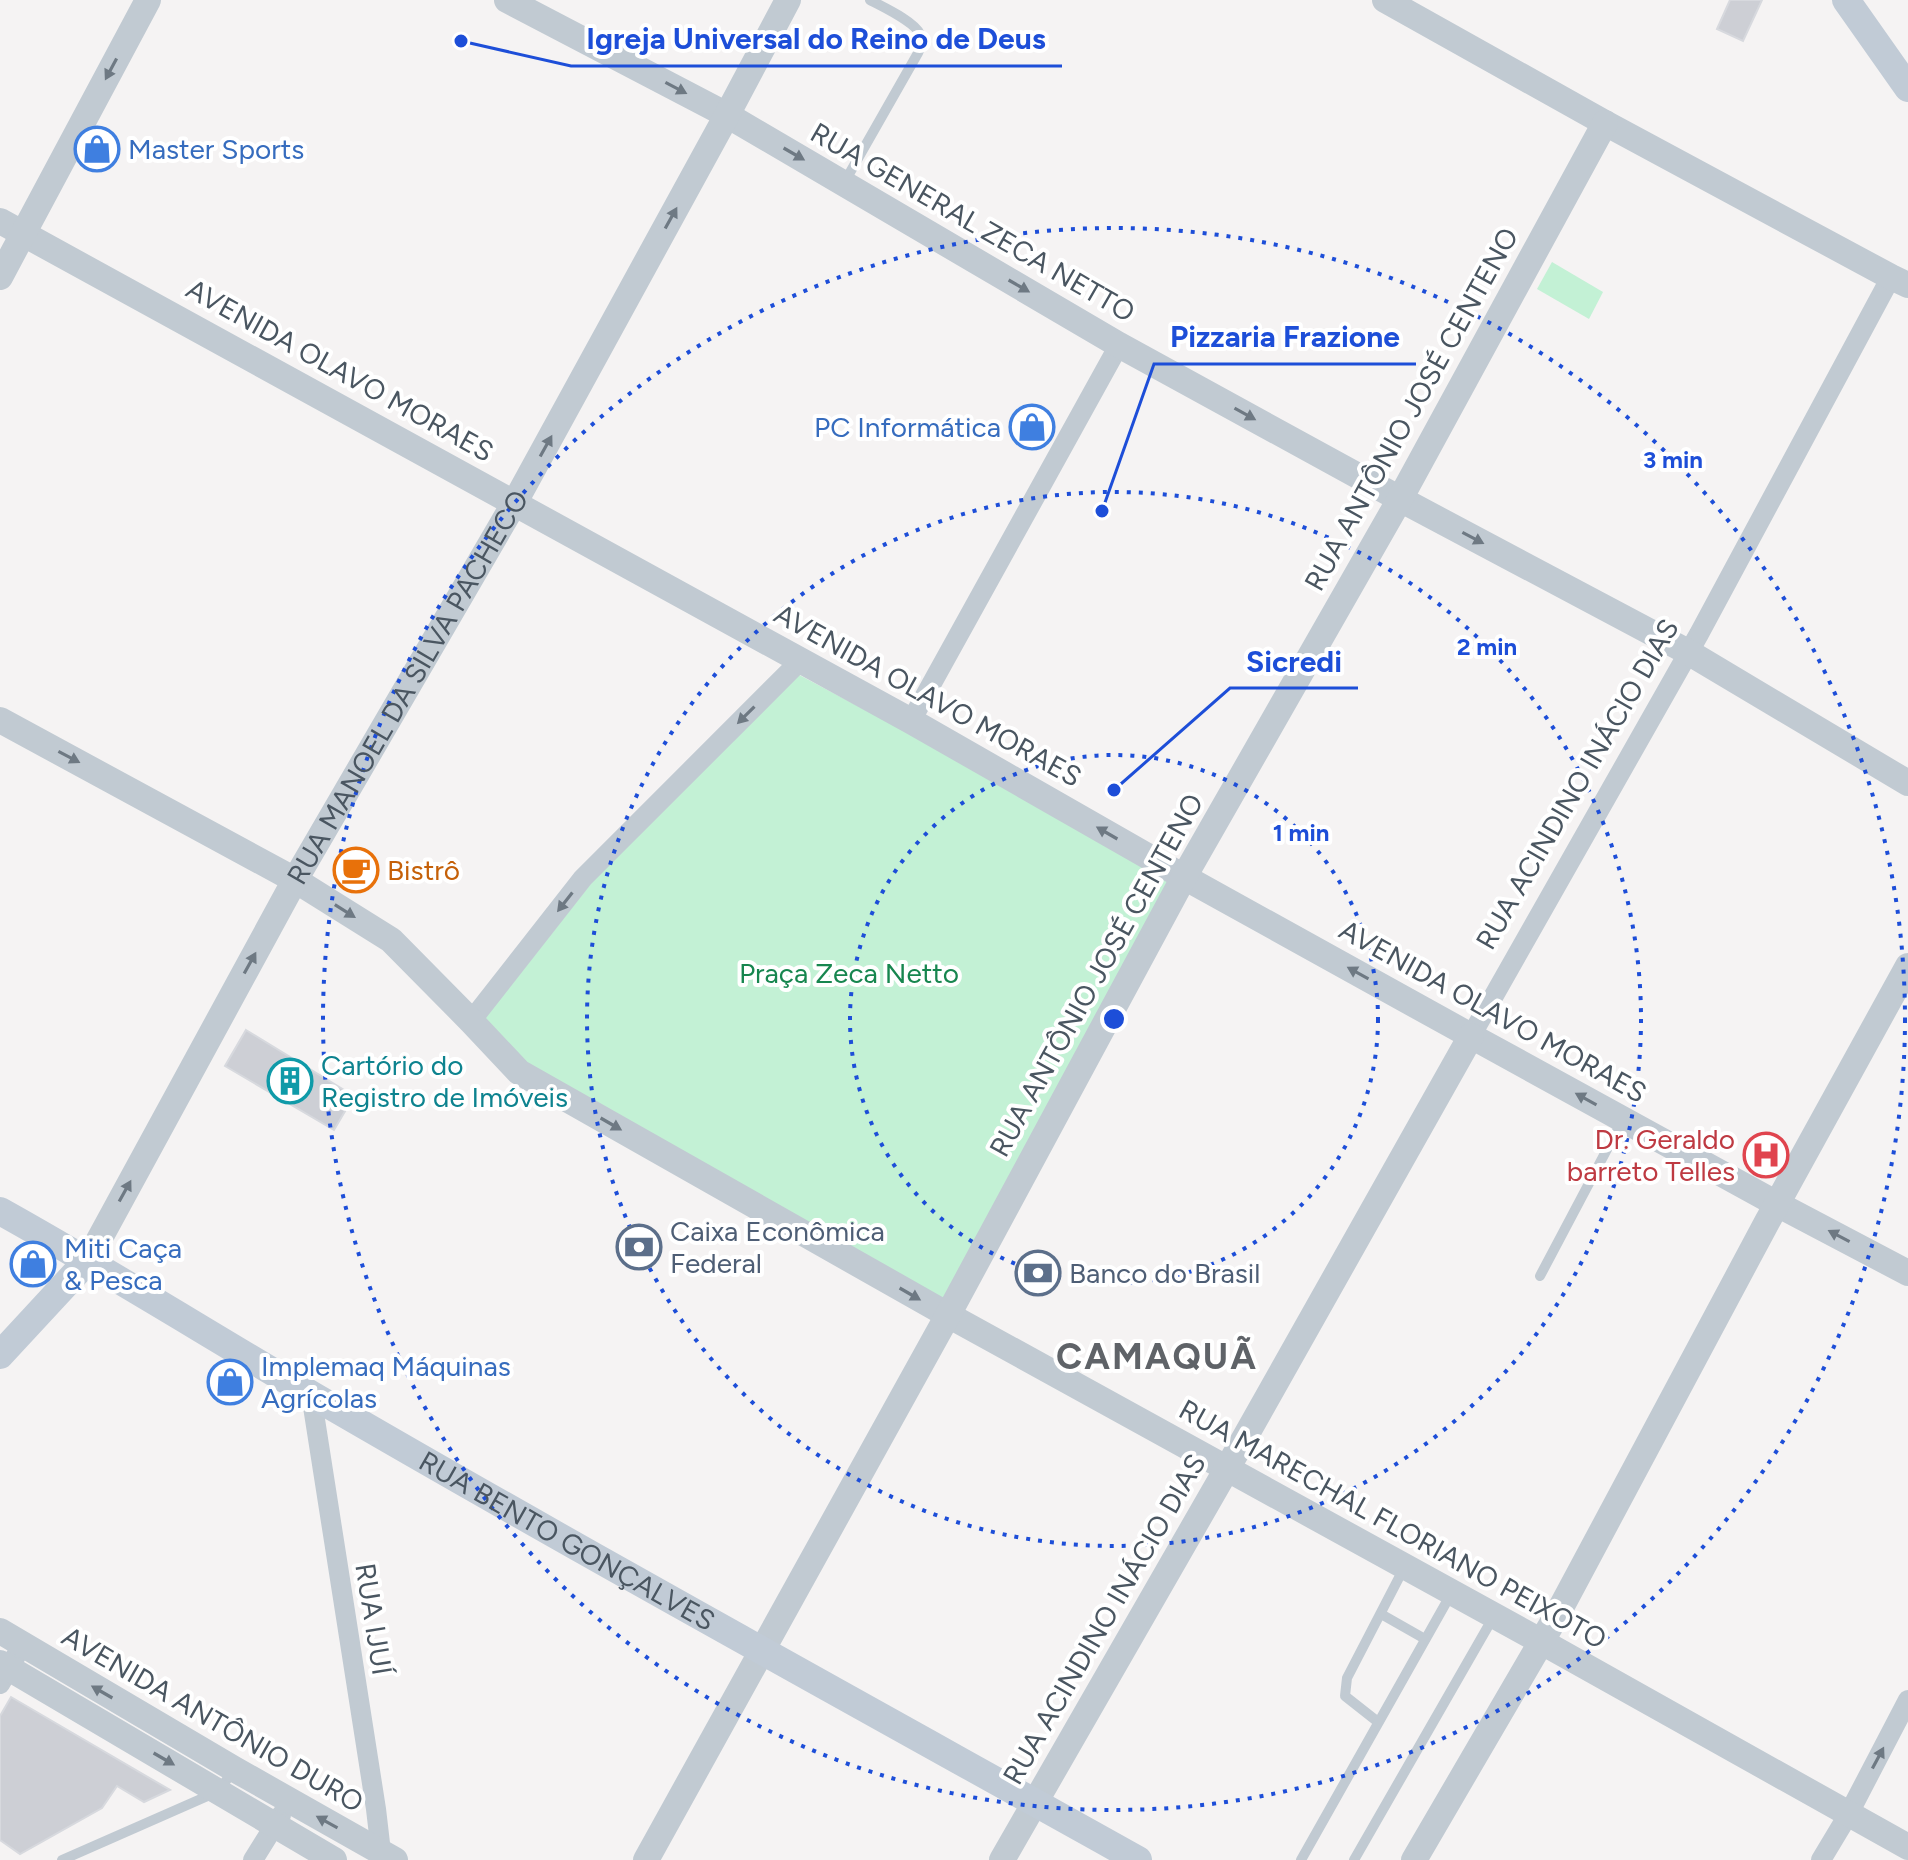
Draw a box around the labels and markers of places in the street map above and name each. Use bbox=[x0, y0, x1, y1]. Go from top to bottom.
callout: Igreja Universal do Reino de Deus bbox=[571, 12, 1062, 66]
shop icon: Master Sports bbox=[73, 125, 121, 173]
place label: Master Sports bbox=[128, 132, 304, 166]
callout: Pizzaria Frazione bbox=[1154, 310, 1416, 364]
shop icon: PC Informática bbox=[1008, 403, 1056, 451]
place label: PC Informática bbox=[814, 410, 1001, 444]
callout: Sicredi bbox=[1230, 634, 1358, 688]
cafe icon: Bistrô bbox=[332, 846, 380, 894]
place label: Bistrô bbox=[387, 853, 460, 887]
centre of rings bbox=[1100, 1005, 1128, 1033]
place label: Cartório do Registro de Imóveis bbox=[321, 1048, 568, 1114]
building icon: Cartório do Registro de Imóveis bbox=[266, 1057, 314, 1105]
place label: Dr. Geraldo barreto Telles bbox=[1567, 1122, 1735, 1188]
hospital icon: Dr. Geraldo barreto Telles bbox=[1742, 1131, 1790, 1179]
place label: Caixa Econômica Federal bbox=[670, 1214, 885, 1280]
bank icon: Caixa Econômica Federal bbox=[615, 1223, 663, 1271]
place label: Miti Caça & Pesca bbox=[64, 1231, 182, 1297]
shop icon: Miti Caça & Pesca bbox=[9, 1240, 57, 1288]
bank icon: Banco do Brasil bbox=[1014, 1249, 1062, 1297]
place label: Banco do Brasil bbox=[1069, 1256, 1260, 1290]
place label: Implemaq Máquinas Agrícolas bbox=[261, 1349, 511, 1415]
shop icon: Implemaq Máquinas Agrícolas bbox=[206, 1358, 254, 1406]

